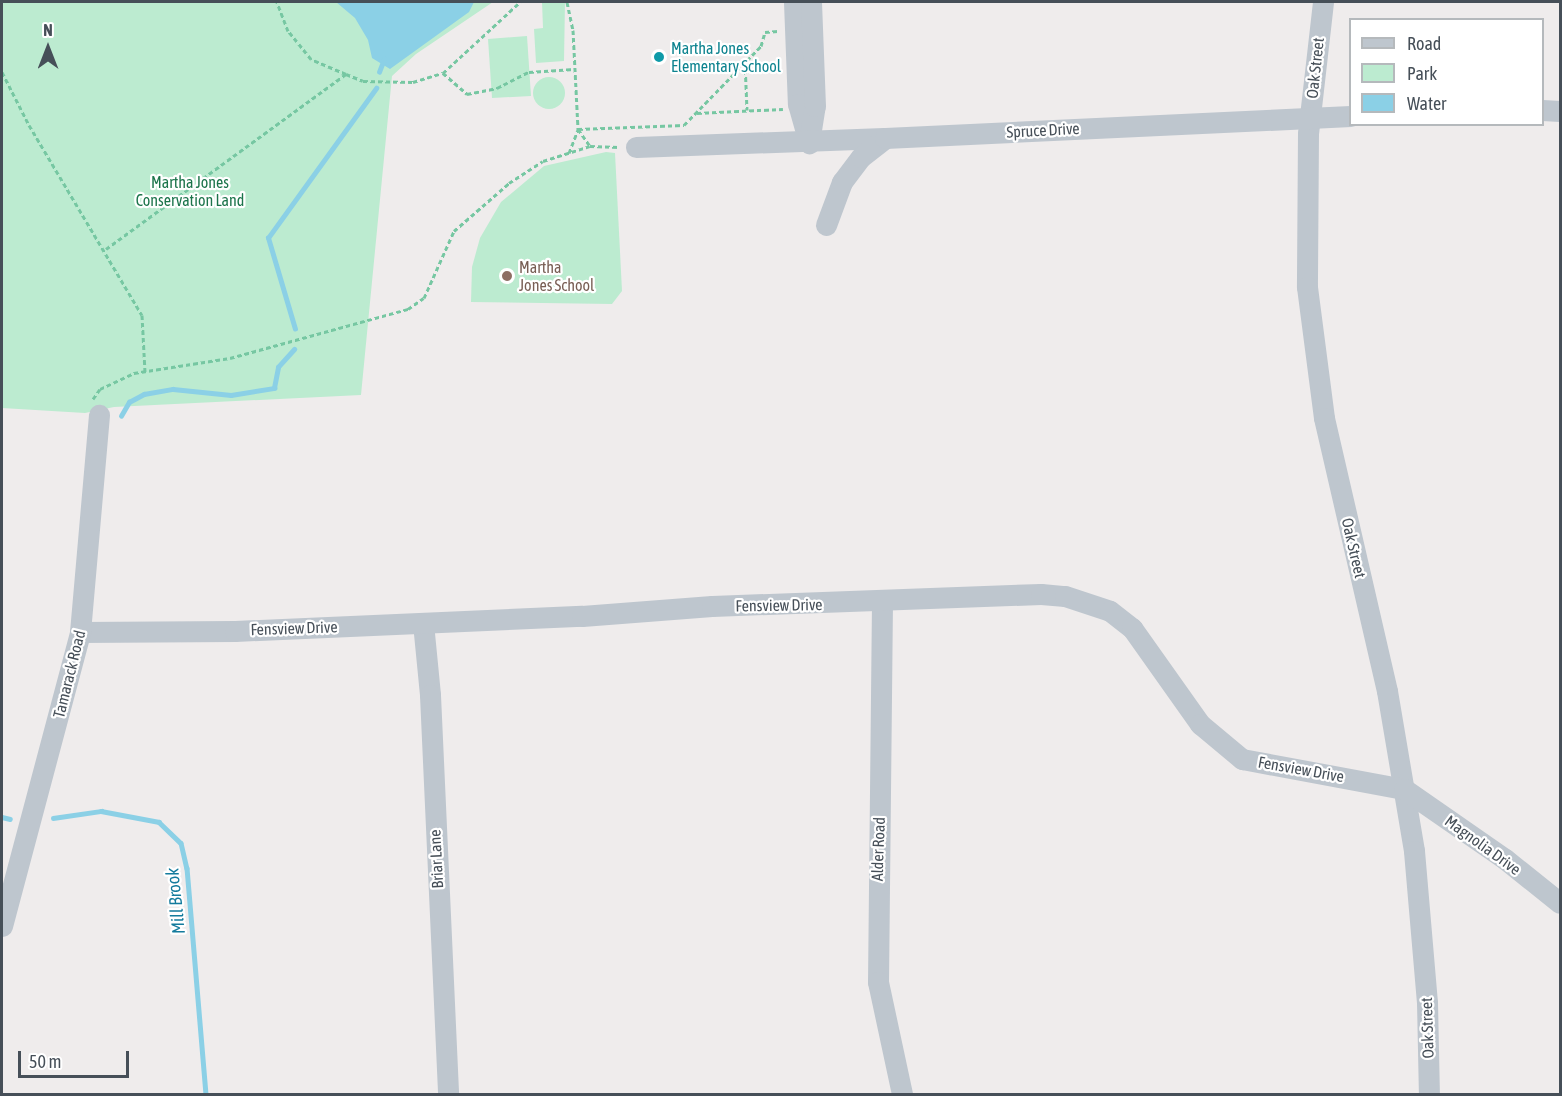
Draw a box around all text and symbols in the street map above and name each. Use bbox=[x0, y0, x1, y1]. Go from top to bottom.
north arrow bbox=[18, 18, 78, 78]
legend bbox=[1349, 18, 1544, 126]
text: N bbox=[43, 21, 53, 39]
text: Road bbox=[1407, 33, 1441, 54]
street label: Oak Street bbox=[1302, 37, 1328, 99]
place label: Martha Jones Elementary School bbox=[671, 38, 781, 76]
marker: Martha Jones Elementary School bbox=[652, 50, 666, 64]
text: Park bbox=[1407, 63, 1437, 84]
text: Water bbox=[1407, 93, 1446, 114]
street label: Spruce Drive bbox=[1006, 118, 1080, 142]
park label: Martha Jones Conservation Land bbox=[136, 172, 244, 210]
place label: Martha Jones School bbox=[519, 257, 594, 295]
marker: Martha Jones School bbox=[500, 269, 514, 283]
street label: Oak Street bbox=[1338, 516, 1370, 580]
street label: Fensview Drive bbox=[735, 595, 823, 615]
street label: Fensview Drive bbox=[250, 617, 338, 639]
street label: Tamarack Road bbox=[49, 628, 89, 720]
street label: Fensview Drive bbox=[1257, 752, 1345, 786]
street label: Magnolia Drive bbox=[1441, 811, 1525, 879]
street label: Alder Road bbox=[867, 817, 889, 881]
street label: Briar Lane bbox=[425, 829, 447, 889]
water label: Mill Brook bbox=[162, 867, 190, 935]
street label: Oak Street bbox=[1416, 997, 1438, 1059]
scale bar bbox=[21, 1039, 132, 1077]
text: 50 m bbox=[29, 1051, 61, 1072]

